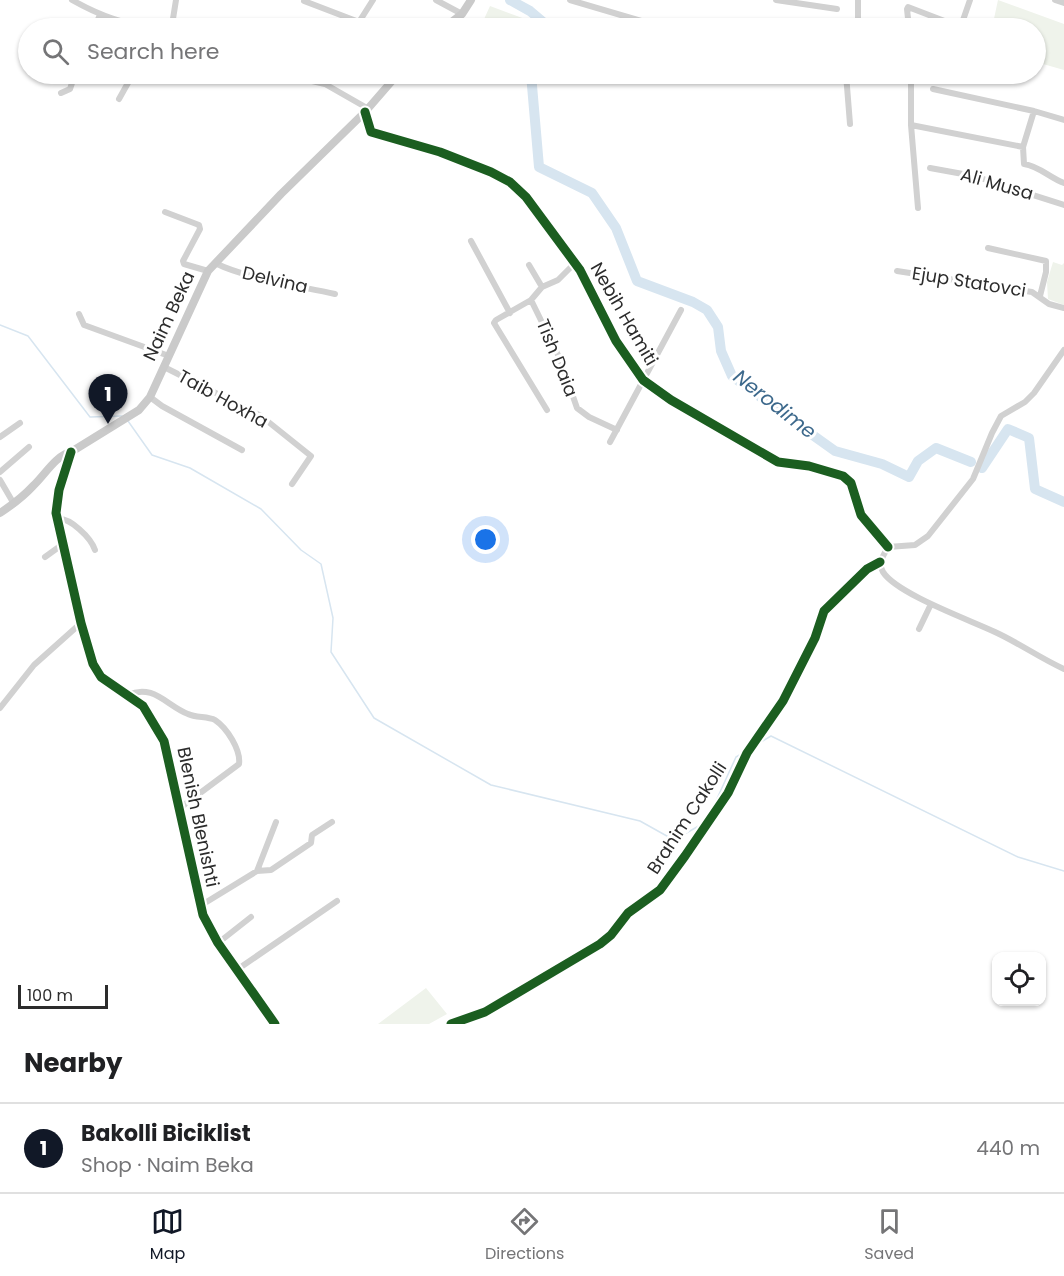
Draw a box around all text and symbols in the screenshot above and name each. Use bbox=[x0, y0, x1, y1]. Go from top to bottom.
search box bbox=[18, 18, 1046, 84]
icon: search bbox=[39, 35, 72, 68]
text: Search here bbox=[87, 36, 220, 67]
street label: Ali Musa bbox=[958, 161, 1036, 206]
street label: Nebih Hamiti bbox=[585, 258, 664, 370]
street label: Delvina bbox=[240, 260, 310, 299]
street label: Ejup Statovci bbox=[910, 260, 1028, 303]
street label: Naim Beka bbox=[137, 267, 200, 365]
street label: Tish Daia bbox=[531, 315, 584, 400]
street label: Taib Hoxha bbox=[174, 363, 273, 434]
water label: Nerodime bbox=[728, 363, 822, 445]
pin: 1 bbox=[88, 374, 128, 424]
your location bbox=[471, 525, 500, 554]
street label: Blenish Blenishti bbox=[171, 744, 226, 889]
street label: Brahim Cakolli bbox=[641, 757, 732, 879]
map controls bbox=[992, 952, 1046, 1006]
button: locate bbox=[992, 952, 1046, 1006]
scale bar bbox=[18, 982, 108, 1010]
text: 100 m bbox=[27, 984, 73, 1007]
text: Nearby bbox=[24, 1045, 122, 1081]
text: Bakolli Biciklist bbox=[81, 1118, 251, 1149]
text: 1 bbox=[40, 1134, 47, 1162]
text: 440 m bbox=[976, 1134, 1040, 1162]
text: Shop · Naim Beka bbox=[81, 1151, 254, 1179]
tab: Map bbox=[150, 1205, 185, 1266]
tab: Directions bbox=[485, 1205, 564, 1266]
tab: Saved bbox=[864, 1205, 914, 1266]

